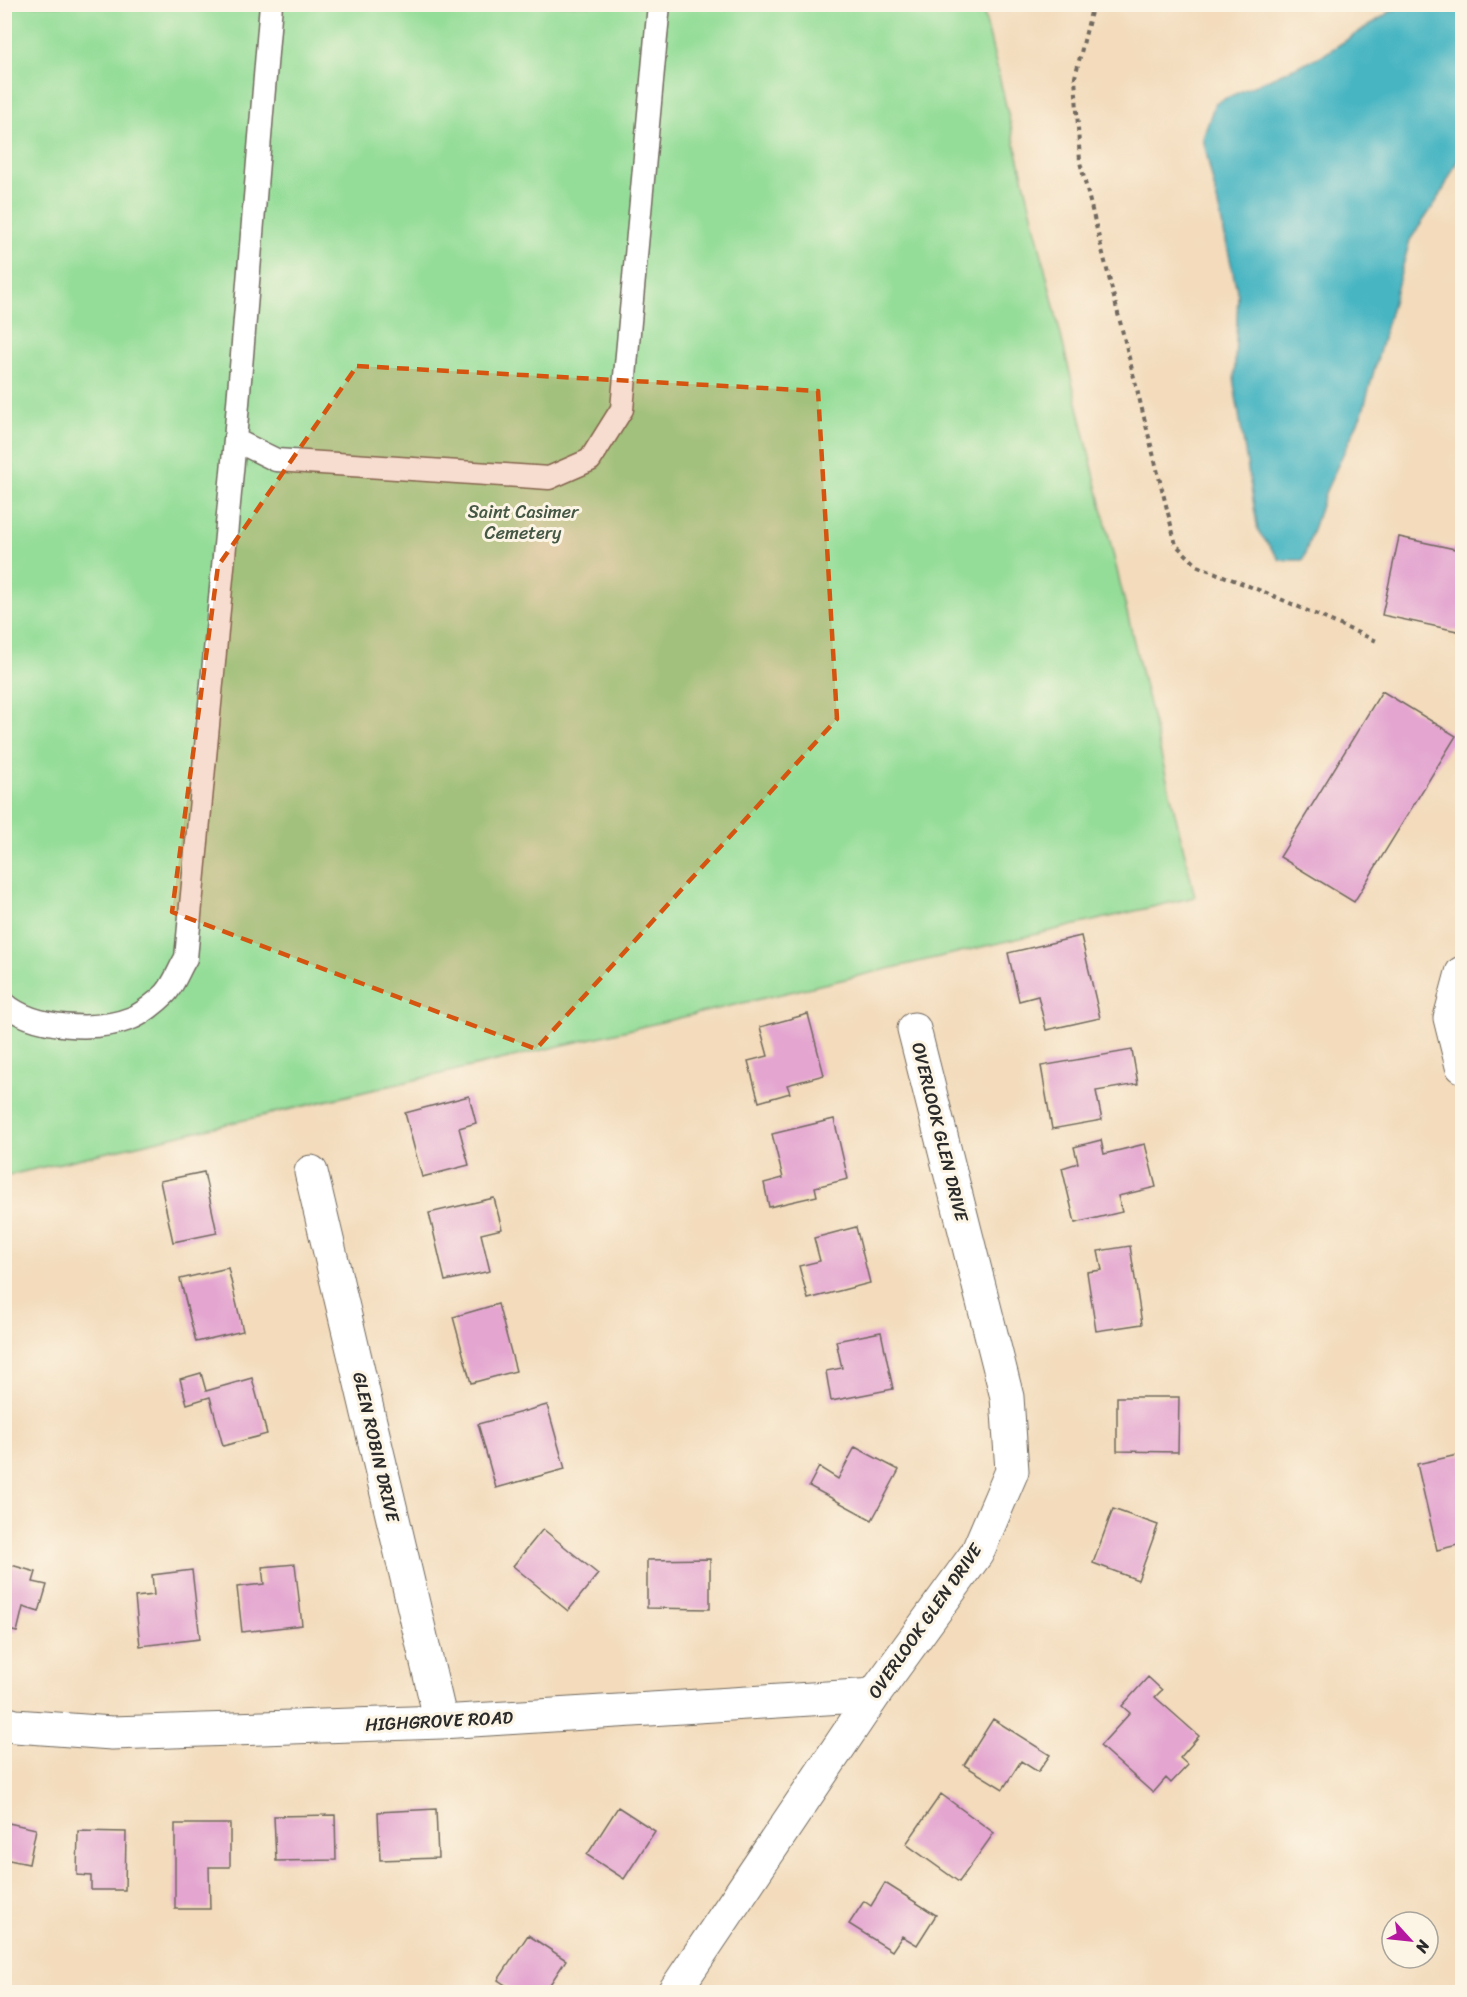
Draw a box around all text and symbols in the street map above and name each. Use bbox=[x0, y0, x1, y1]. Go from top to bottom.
park label: Saint Casimer Cemetery bbox=[468, 496, 580, 549]
street label: OVERLOOK GLEN DRIVE bbox=[902, 1039, 978, 1226]
street label: GLEN ROBIN DRIVE bbox=[343, 1369, 409, 1526]
street label: OVERLOOK GLEN DRIVE bbox=[859, 1536, 991, 1705]
street label: HIGHGROVE ROAD bbox=[364, 1701, 514, 1741]
north arrow bbox=[1380, 1910, 1440, 1970]
text: N bbox=[1407, 1934, 1439, 1959]

